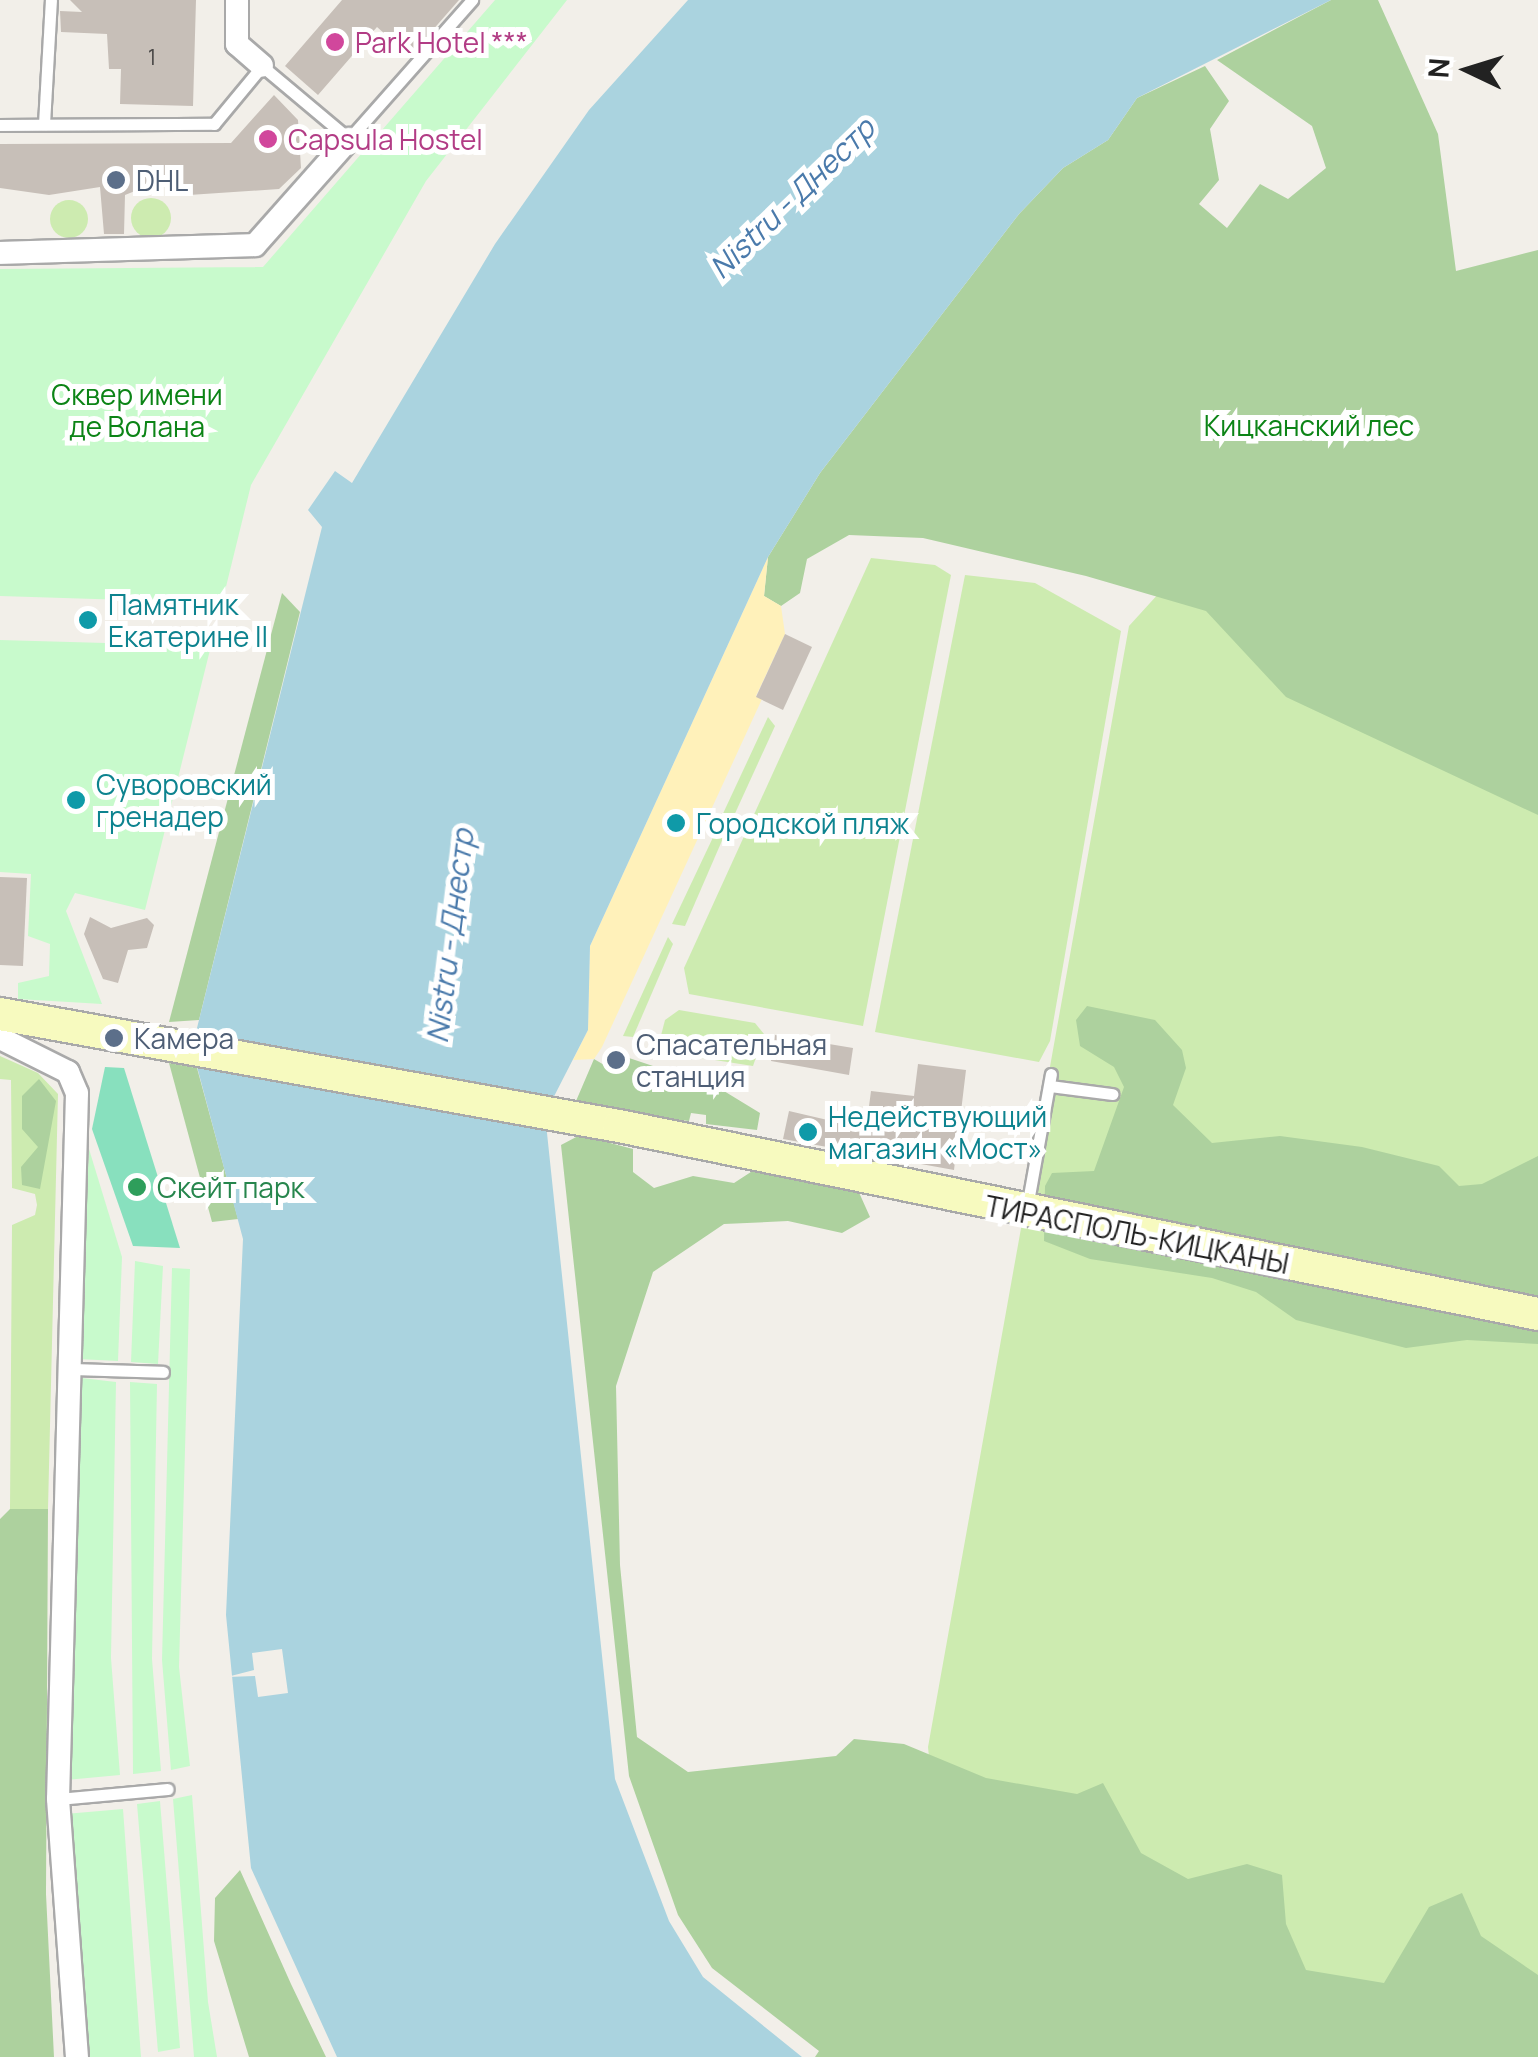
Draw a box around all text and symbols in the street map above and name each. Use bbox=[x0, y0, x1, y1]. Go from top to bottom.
north arrow bbox=[1418, 20, 1518, 120]
place label: Park Hotel *** bbox=[355, 25, 528, 59]
marker: Park Hotel *** bbox=[324, 31, 346, 53]
house number: 1 bbox=[148, 45, 156, 71]
text: N bbox=[1418, 57, 1458, 79]
water label: Nistru - Днестр bbox=[702, 110, 882, 286]
place label: Capsula Hostel bbox=[288, 122, 483, 156]
marker: Capsula Hostel bbox=[257, 128, 279, 150]
place label: DHL bbox=[136, 163, 188, 197]
marker: DHL bbox=[105, 169, 127, 191]
park label: Сквер имени де Волана bbox=[51, 377, 223, 443]
park label: Кицканский лес bbox=[1204, 408, 1414, 442]
place label: Памятник Екатерине II bbox=[108, 587, 268, 653]
marker: Памятник Екатерине II bbox=[77, 609, 99, 631]
place label: Суворовский гренадер bbox=[96, 767, 272, 833]
marker: Суворовский гренадер bbox=[65, 789, 87, 811]
place label: Городской пляж bbox=[696, 806, 909, 840]
marker: Городской пляж bbox=[665, 812, 687, 834]
water label: Nistru - Днестр bbox=[419, 827, 481, 1045]
place label: Камера bbox=[134, 1021, 234, 1055]
marker: Камера bbox=[103, 1027, 125, 1049]
place label: Спасательная станция bbox=[636, 1027, 827, 1093]
marker: Спасательная станция bbox=[605, 1049, 627, 1071]
place label: Недействующий магазин «Мост» bbox=[828, 1099, 1047, 1165]
marker: Недействующий магазин «Мост» bbox=[797, 1121, 819, 1143]
place label: Скейт парк bbox=[157, 1170, 304, 1204]
marker: Скейт парк bbox=[126, 1176, 148, 1198]
street label: ТИРАСПОЛЬ-КИЦКАНЫ bbox=[982, 1188, 1292, 1280]

